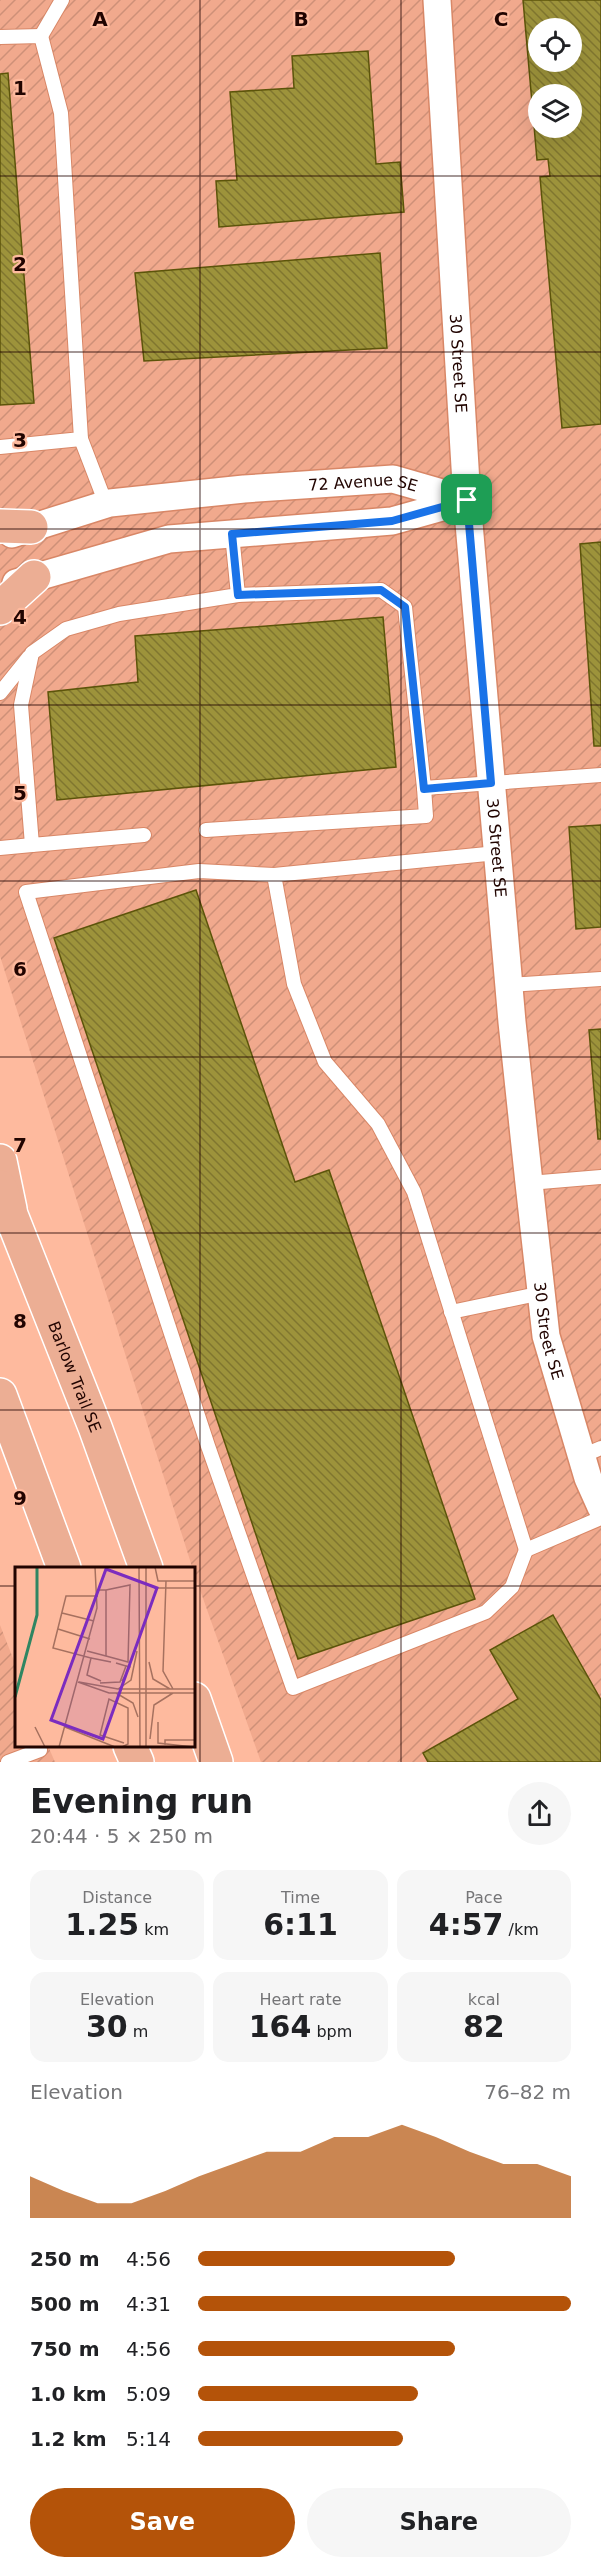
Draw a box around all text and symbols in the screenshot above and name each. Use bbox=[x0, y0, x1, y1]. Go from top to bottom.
text: A bbox=[92, 7, 108, 31]
text: B bbox=[293, 7, 309, 31]
text: C bbox=[494, 7, 508, 31]
map controls bbox=[528, 18, 582, 138]
button: locate bbox=[528, 18, 582, 72]
text: 1 bbox=[13, 76, 27, 100]
button: layers bbox=[528, 84, 582, 138]
text: 2 bbox=[13, 252, 27, 276]
street label: 30 Street SE bbox=[446, 313, 471, 414]
text: 3 bbox=[13, 428, 27, 452]
street label: 72 Avenue SE bbox=[308, 470, 420, 495]
pin bbox=[441, 474, 492, 525]
icon: arrive bbox=[450, 483, 483, 516]
text: 4 bbox=[13, 605, 27, 629]
text: 5 bbox=[13, 781, 27, 805]
street label: 30 Street SE bbox=[483, 797, 511, 898]
text: 6 bbox=[13, 957, 27, 981]
text: 7 bbox=[13, 1133, 27, 1157]
street label: 30 Street SE bbox=[531, 1281, 568, 1382]
text: 8 bbox=[13, 1309, 27, 1333]
street label: Barlow Trail SE bbox=[45, 1318, 106, 1435]
text: 9 bbox=[13, 1486, 27, 1510]
inset map bbox=[15, 1567, 195, 1747]
text: Evening run bbox=[30, 1782, 253, 1821]
button: share bbox=[508, 1782, 571, 1845]
text: 20:44 · 5 × 250 m bbox=[30, 1824, 213, 1848]
text: Distance bbox=[82, 1888, 152, 1907]
text: Time bbox=[281, 1888, 320, 1907]
text: Pace bbox=[465, 1888, 503, 1907]
text: 1.25 bbox=[65, 1907, 139, 1942]
text: 6:11 bbox=[263, 1907, 338, 1942]
text: 4:57 bbox=[429, 1907, 503, 1942]
text: km bbox=[139, 1920, 169, 1939]
text: /km bbox=[503, 1920, 539, 1939]
text: Elevation bbox=[80, 1990, 154, 2009]
text: Heart rate bbox=[259, 1990, 342, 2009]
text: kcal bbox=[468, 1990, 500, 2009]
text: 30 bbox=[86, 2009, 128, 2044]
text: 164 bbox=[249, 2009, 311, 2044]
text: 82 bbox=[463, 2009, 505, 2044]
text: m bbox=[128, 2022, 148, 2041]
text: bpm bbox=[311, 2022, 352, 2041]
text: Elevation bbox=[30, 2080, 123, 2104]
text: 76–82 m bbox=[484, 2080, 571, 2104]
text: 250 m bbox=[30, 2247, 100, 2271]
text: 4:56 bbox=[126, 2247, 171, 2271]
text: 500 m bbox=[30, 2292, 100, 2316]
text: 4:31 bbox=[126, 2292, 171, 2316]
text: 750 m bbox=[30, 2337, 100, 2361]
text: 4:56 bbox=[126, 2337, 171, 2361]
text: 1.0 km bbox=[30, 2382, 107, 2406]
text: 5:09 bbox=[126, 2382, 171, 2406]
text: 1.2 km bbox=[30, 2427, 107, 2451]
text: 5:14 bbox=[126, 2427, 171, 2451]
button: Save bbox=[30, 2488, 295, 2557]
button: Share bbox=[307, 2488, 571, 2557]

